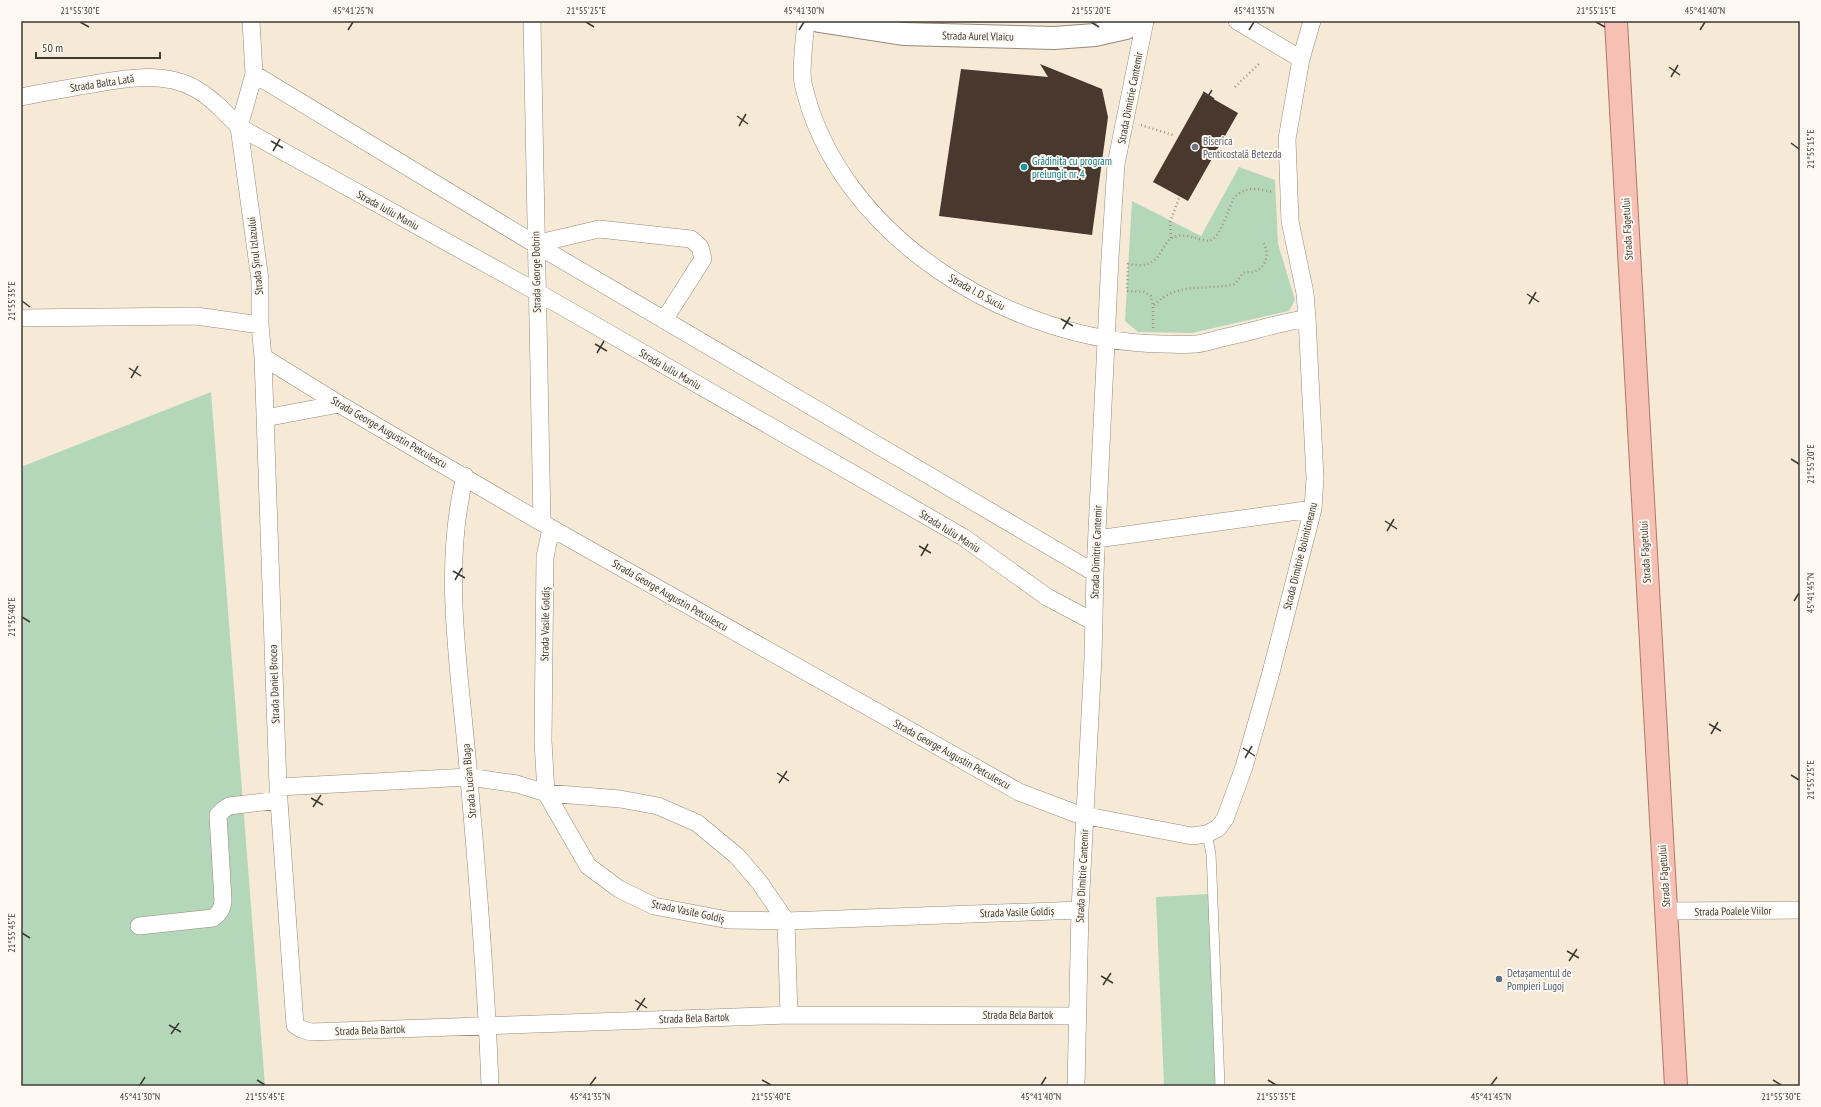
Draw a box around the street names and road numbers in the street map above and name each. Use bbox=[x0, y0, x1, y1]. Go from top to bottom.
street label: Strada Aurel Vlaicu bbox=[942, 28, 1014, 44]
street label: Strada Dimitrie Cantemir bbox=[1114, 51, 1146, 145]
street label: Strada Balta Lată bbox=[69, 71, 135, 95]
street label: Strada Iuliu Maniu bbox=[354, 187, 422, 233]
street label: Strada Făgetului bbox=[1618, 197, 1636, 261]
street label: Strada Șirul Izlazului bbox=[244, 216, 266, 296]
street label: Strada George Dobrin bbox=[528, 231, 544, 313]
street label: Strada I. D. Suciu bbox=[946, 271, 1008, 313]
street label: Strada Iuliu Maniu bbox=[636, 346, 704, 393]
street label: Strada George Augustin Petculescu bbox=[328, 393, 450, 471]
street label: Strada Dimitrie Bolinitineanu bbox=[1280, 500, 1320, 611]
street label: Strada Dimitrie Cantemir bbox=[1087, 505, 1105, 599]
street label: Strada Iuliu Maniu bbox=[917, 507, 983, 555]
street label: Strada Făgetului bbox=[1636, 520, 1654, 584]
street label: Strada George Augustin Petculescu bbox=[609, 556, 731, 634]
street label: Strada Vasile Goldiș bbox=[537, 586, 553, 661]
street label: Strada Daniel Brocea bbox=[266, 644, 282, 724]
street label: Strada George Augustin Petculescu bbox=[891, 716, 1013, 792]
street label: Strada Lucian Blaga bbox=[459, 743, 479, 819]
street label: Strada Dimitrie Cantemir bbox=[1073, 829, 1091, 923]
street label: Strada Făgetului bbox=[1655, 844, 1673, 908]
street label: Strada Vasile Goldiș bbox=[650, 896, 726, 926]
street label: Strada Poalele Viilor bbox=[1694, 903, 1772, 919]
street label: Strada Vasile Goldiș bbox=[979, 904, 1055, 920]
street label: Strada Bela Bartok bbox=[983, 1008, 1054, 1022]
street label: Strada Bela Bartok bbox=[659, 1010, 730, 1026]
street label: Strada Bela Bartok bbox=[335, 1022, 406, 1038]

